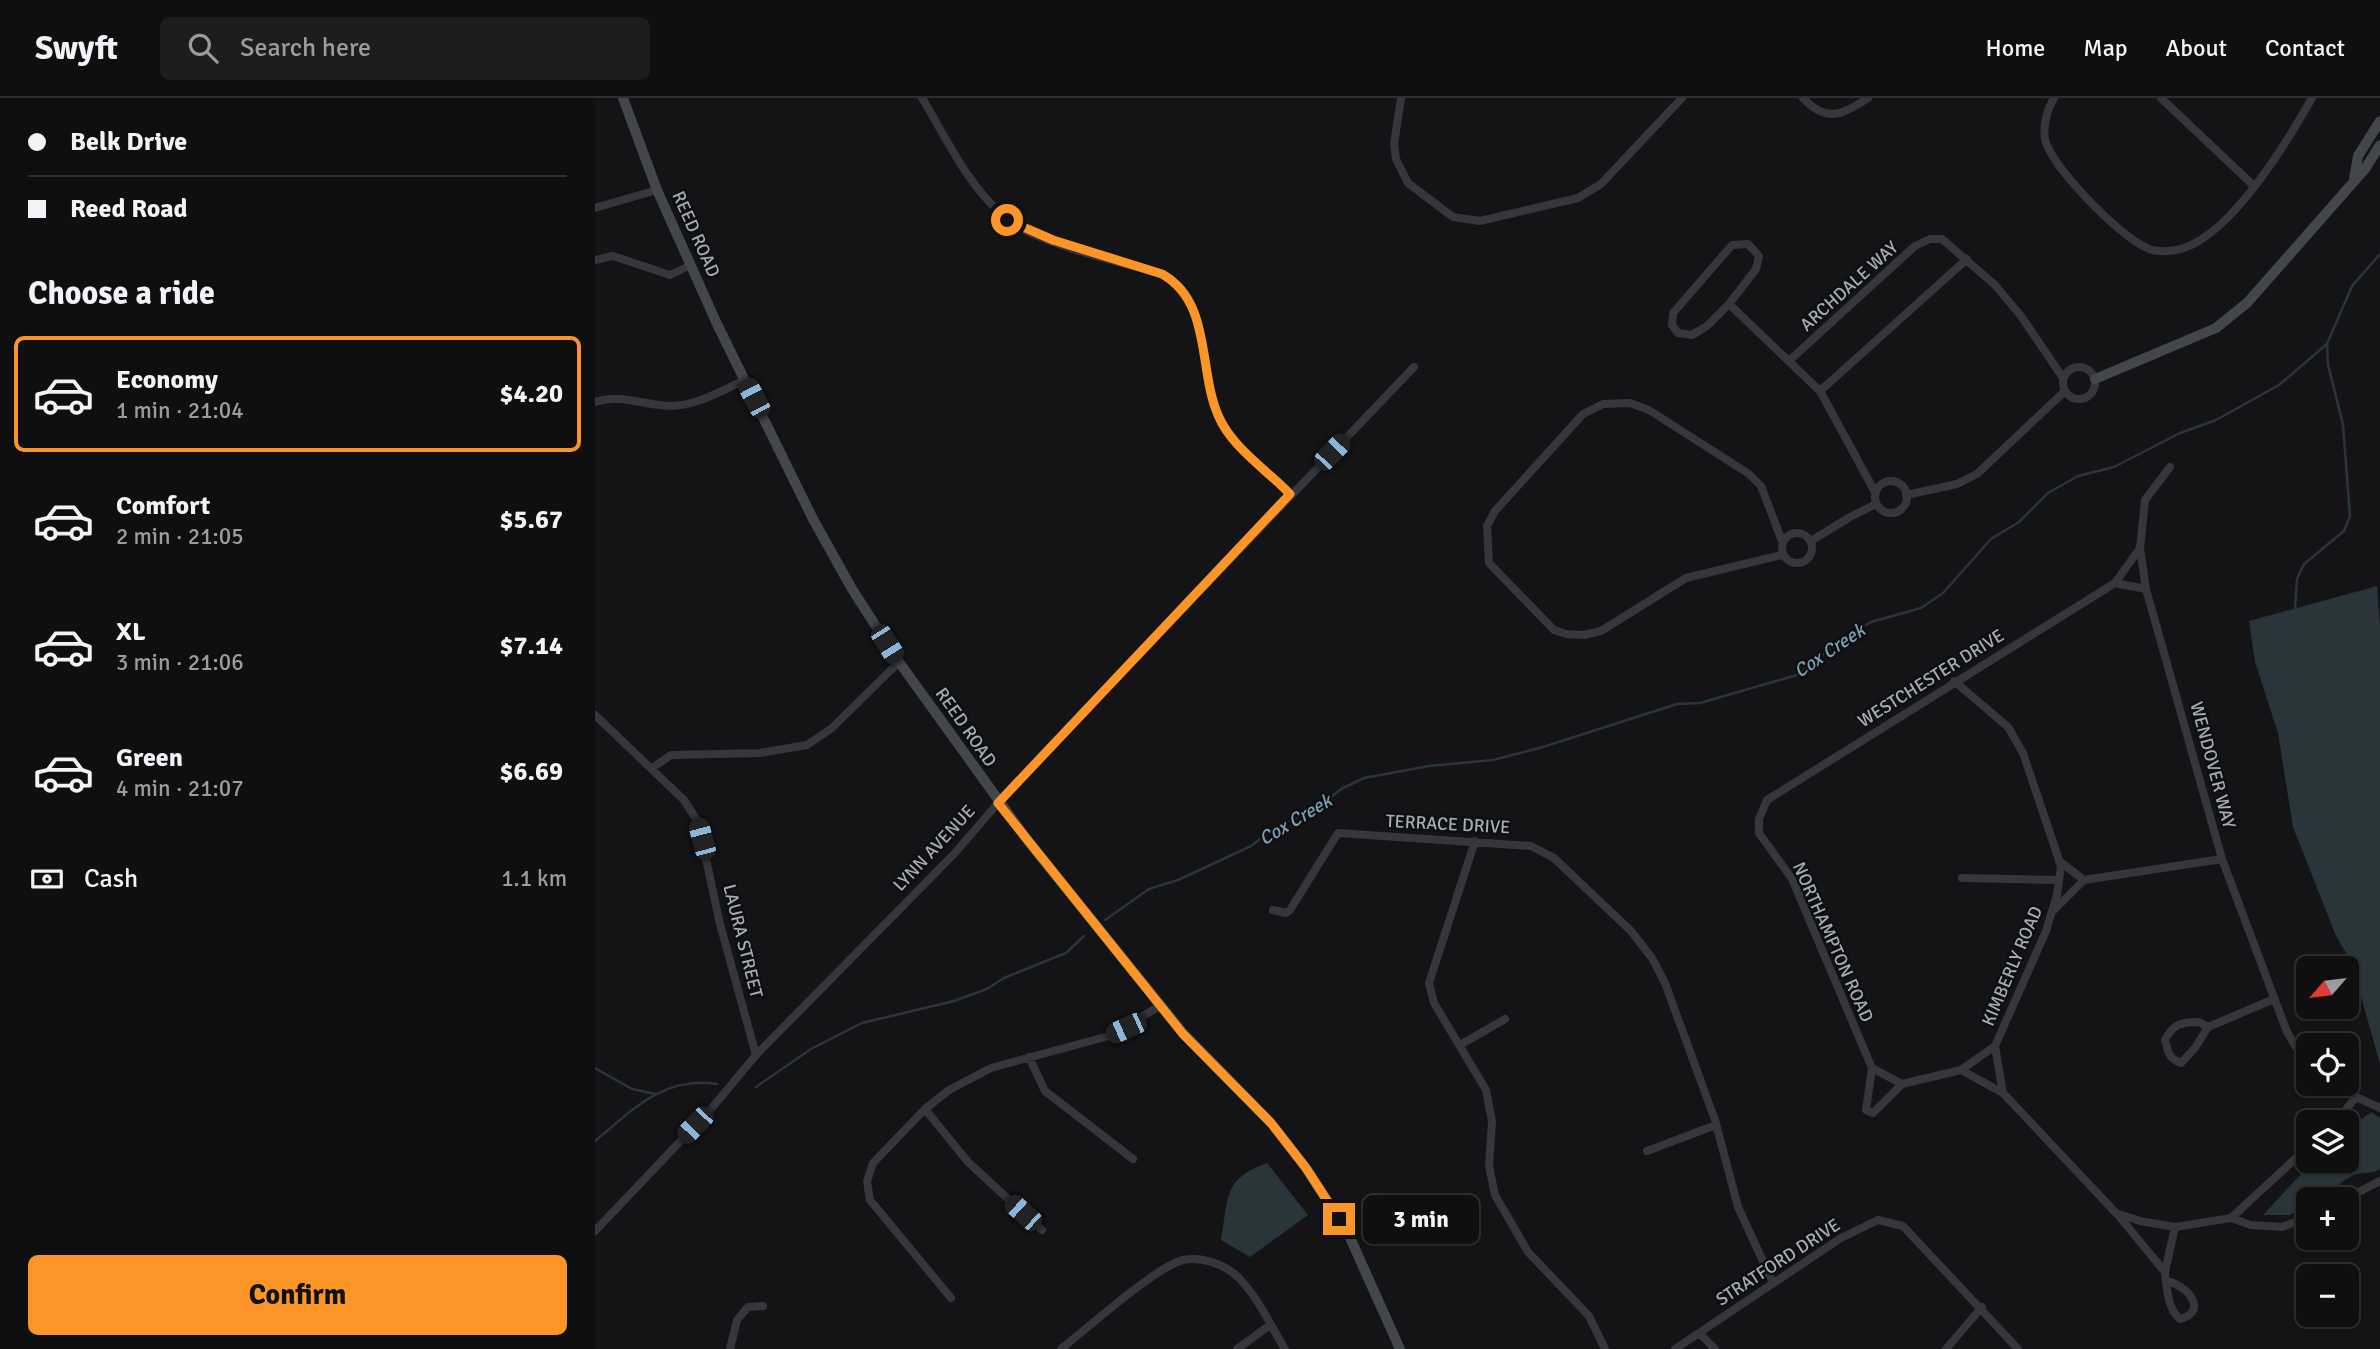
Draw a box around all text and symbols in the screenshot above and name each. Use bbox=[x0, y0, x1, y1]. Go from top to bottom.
search box bbox=[160, 17, 650, 80]
text: Swyft bbox=[35, 28, 118, 69]
icon: search bbox=[184, 29, 222, 67]
text: Search here bbox=[240, 32, 371, 64]
text: Home bbox=[1985, 33, 2045, 63]
text: Map bbox=[2083, 33, 2128, 63]
text: About bbox=[2166, 33, 2227, 63]
text: Contact bbox=[2265, 33, 2345, 63]
text: Belk Drive bbox=[70, 126, 187, 158]
street label: REED ROAD bbox=[667, 188, 725, 280]
text: Reed Road bbox=[70, 193, 188, 225]
route start bbox=[991, 204, 1023, 236]
street label: ARCHDALE WAY bbox=[1795, 236, 1903, 336]
text: Choose a ride bbox=[28, 274, 215, 313]
icon: car bbox=[32, 363, 95, 426]
text: Economy bbox=[116, 364, 218, 396]
car bbox=[735, 375, 774, 421]
text: $4.20 bbox=[499, 378, 563, 410]
text: 1 min · 21:04 bbox=[116, 396, 244, 425]
car bbox=[1310, 430, 1355, 474]
icon: car bbox=[32, 489, 95, 552]
text: Comfort bbox=[116, 490, 210, 522]
text: $5.67 bbox=[499, 504, 563, 536]
text: 2 min · 21:05 bbox=[116, 522, 244, 551]
icon: car bbox=[32, 615, 95, 678]
text: XL bbox=[116, 616, 146, 648]
water label: Cox Creek bbox=[1789, 618, 1871, 683]
car bbox=[867, 621, 908, 667]
street label: WESTCHESTER DRIVE bbox=[1854, 624, 2008, 732]
text: $7.14 bbox=[499, 630, 563, 662]
text: 3 min · 21:06 bbox=[116, 648, 244, 677]
street label: REED ROAD bbox=[931, 683, 1001, 771]
street label: WENDOVER WAY bbox=[2186, 699, 2240, 831]
icon: car bbox=[32, 741, 95, 804]
text: Green bbox=[116, 742, 183, 774]
text: $6.69 bbox=[499, 756, 563, 788]
text: 4 min · 21:07 bbox=[116, 774, 244, 803]
water label: Cox Creek bbox=[1255, 788, 1337, 851]
street label: LYNN AVENUE bbox=[888, 800, 980, 896]
street label: TERRACE DRIVE bbox=[1385, 810, 1511, 838]
car bbox=[687, 816, 718, 862]
street label: NORTHAMPTON ROAD bbox=[1788, 859, 1878, 1025]
icon: cash bbox=[28, 860, 66, 898]
text: Cash bbox=[84, 863, 138, 895]
text: 1.1 km bbox=[501, 864, 567, 893]
street label: LAURA STREET bbox=[718, 882, 768, 1000]
street label: KIMBERLY ROAD bbox=[1977, 903, 2047, 1029]
north arrow bbox=[2296, 956, 2359, 1018]
map controls bbox=[2296, 956, 2359, 1327]
car bbox=[1103, 1010, 1150, 1046]
button: locate bbox=[2296, 1033, 2359, 1096]
car bbox=[673, 1103, 718, 1147]
button: layers bbox=[2296, 1110, 2359, 1173]
button: + bbox=[2296, 1187, 2359, 1250]
car bbox=[1001, 1191, 1046, 1235]
callout: 3 min bbox=[1363, 1194, 1479, 1244]
route end bbox=[1323, 1203, 1355, 1235]
text: 3 min bbox=[1393, 1205, 1449, 1234]
street label: STRATFORD DRIVE bbox=[1712, 1214, 1844, 1310]
button: Confirm bbox=[28, 1255, 567, 1335]
button: − bbox=[2296, 1264, 2359, 1327]

